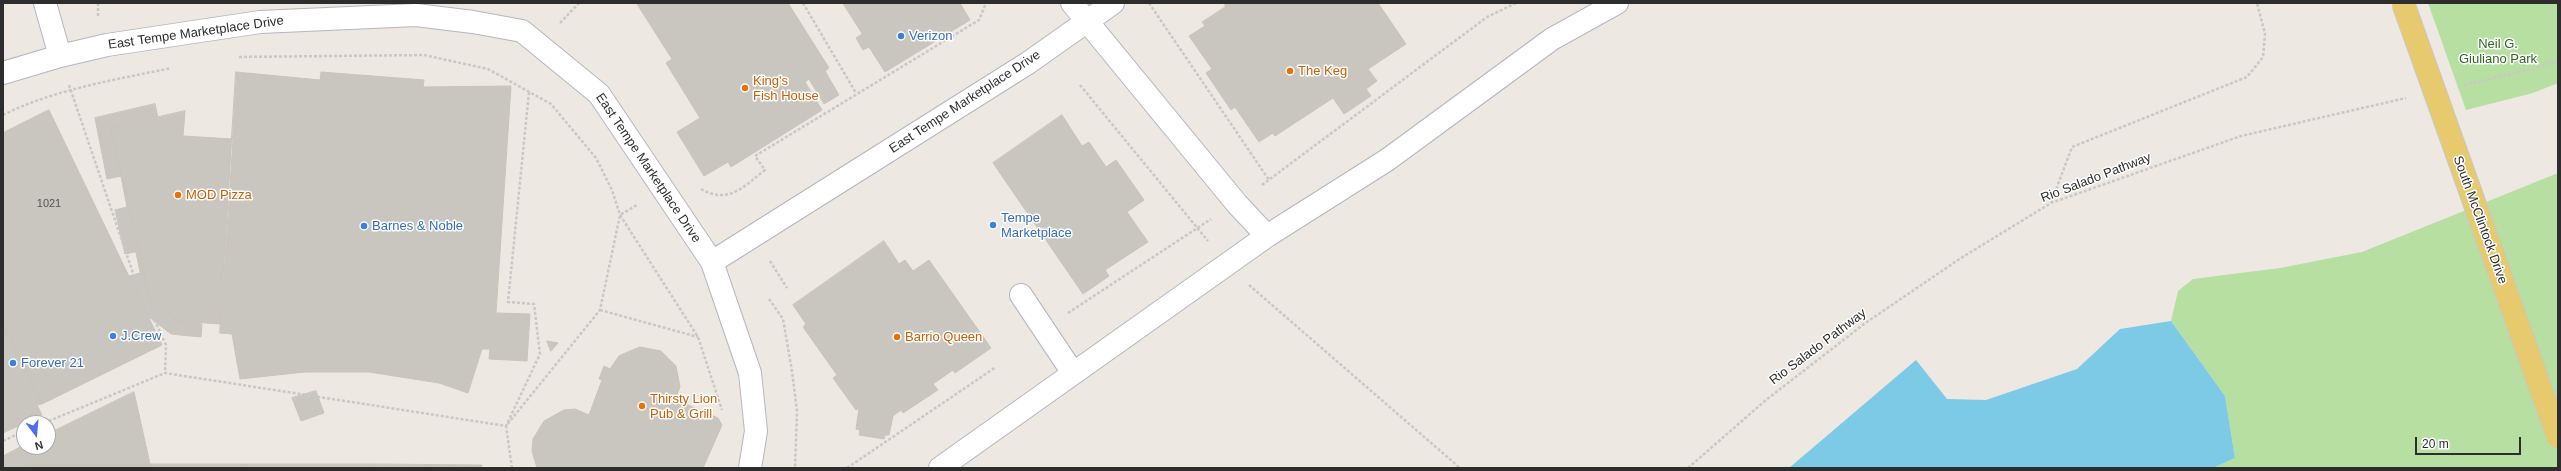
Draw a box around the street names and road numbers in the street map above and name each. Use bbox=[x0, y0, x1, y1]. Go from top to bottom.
street label: East Tempe Marketplace Drive bbox=[107, 13, 285, 53]
street label: East Tempe Marketplace Drive bbox=[887, 47, 1043, 157]
street label: East Tempe Marketplace Drive bbox=[592, 90, 704, 246]
street label: Rio Salado Pathway bbox=[2039, 150, 2153, 206]
street label: South McClintock Drive bbox=[2450, 154, 2510, 286]
street label: Rio Salado Pathway bbox=[1767, 306, 1869, 388]

